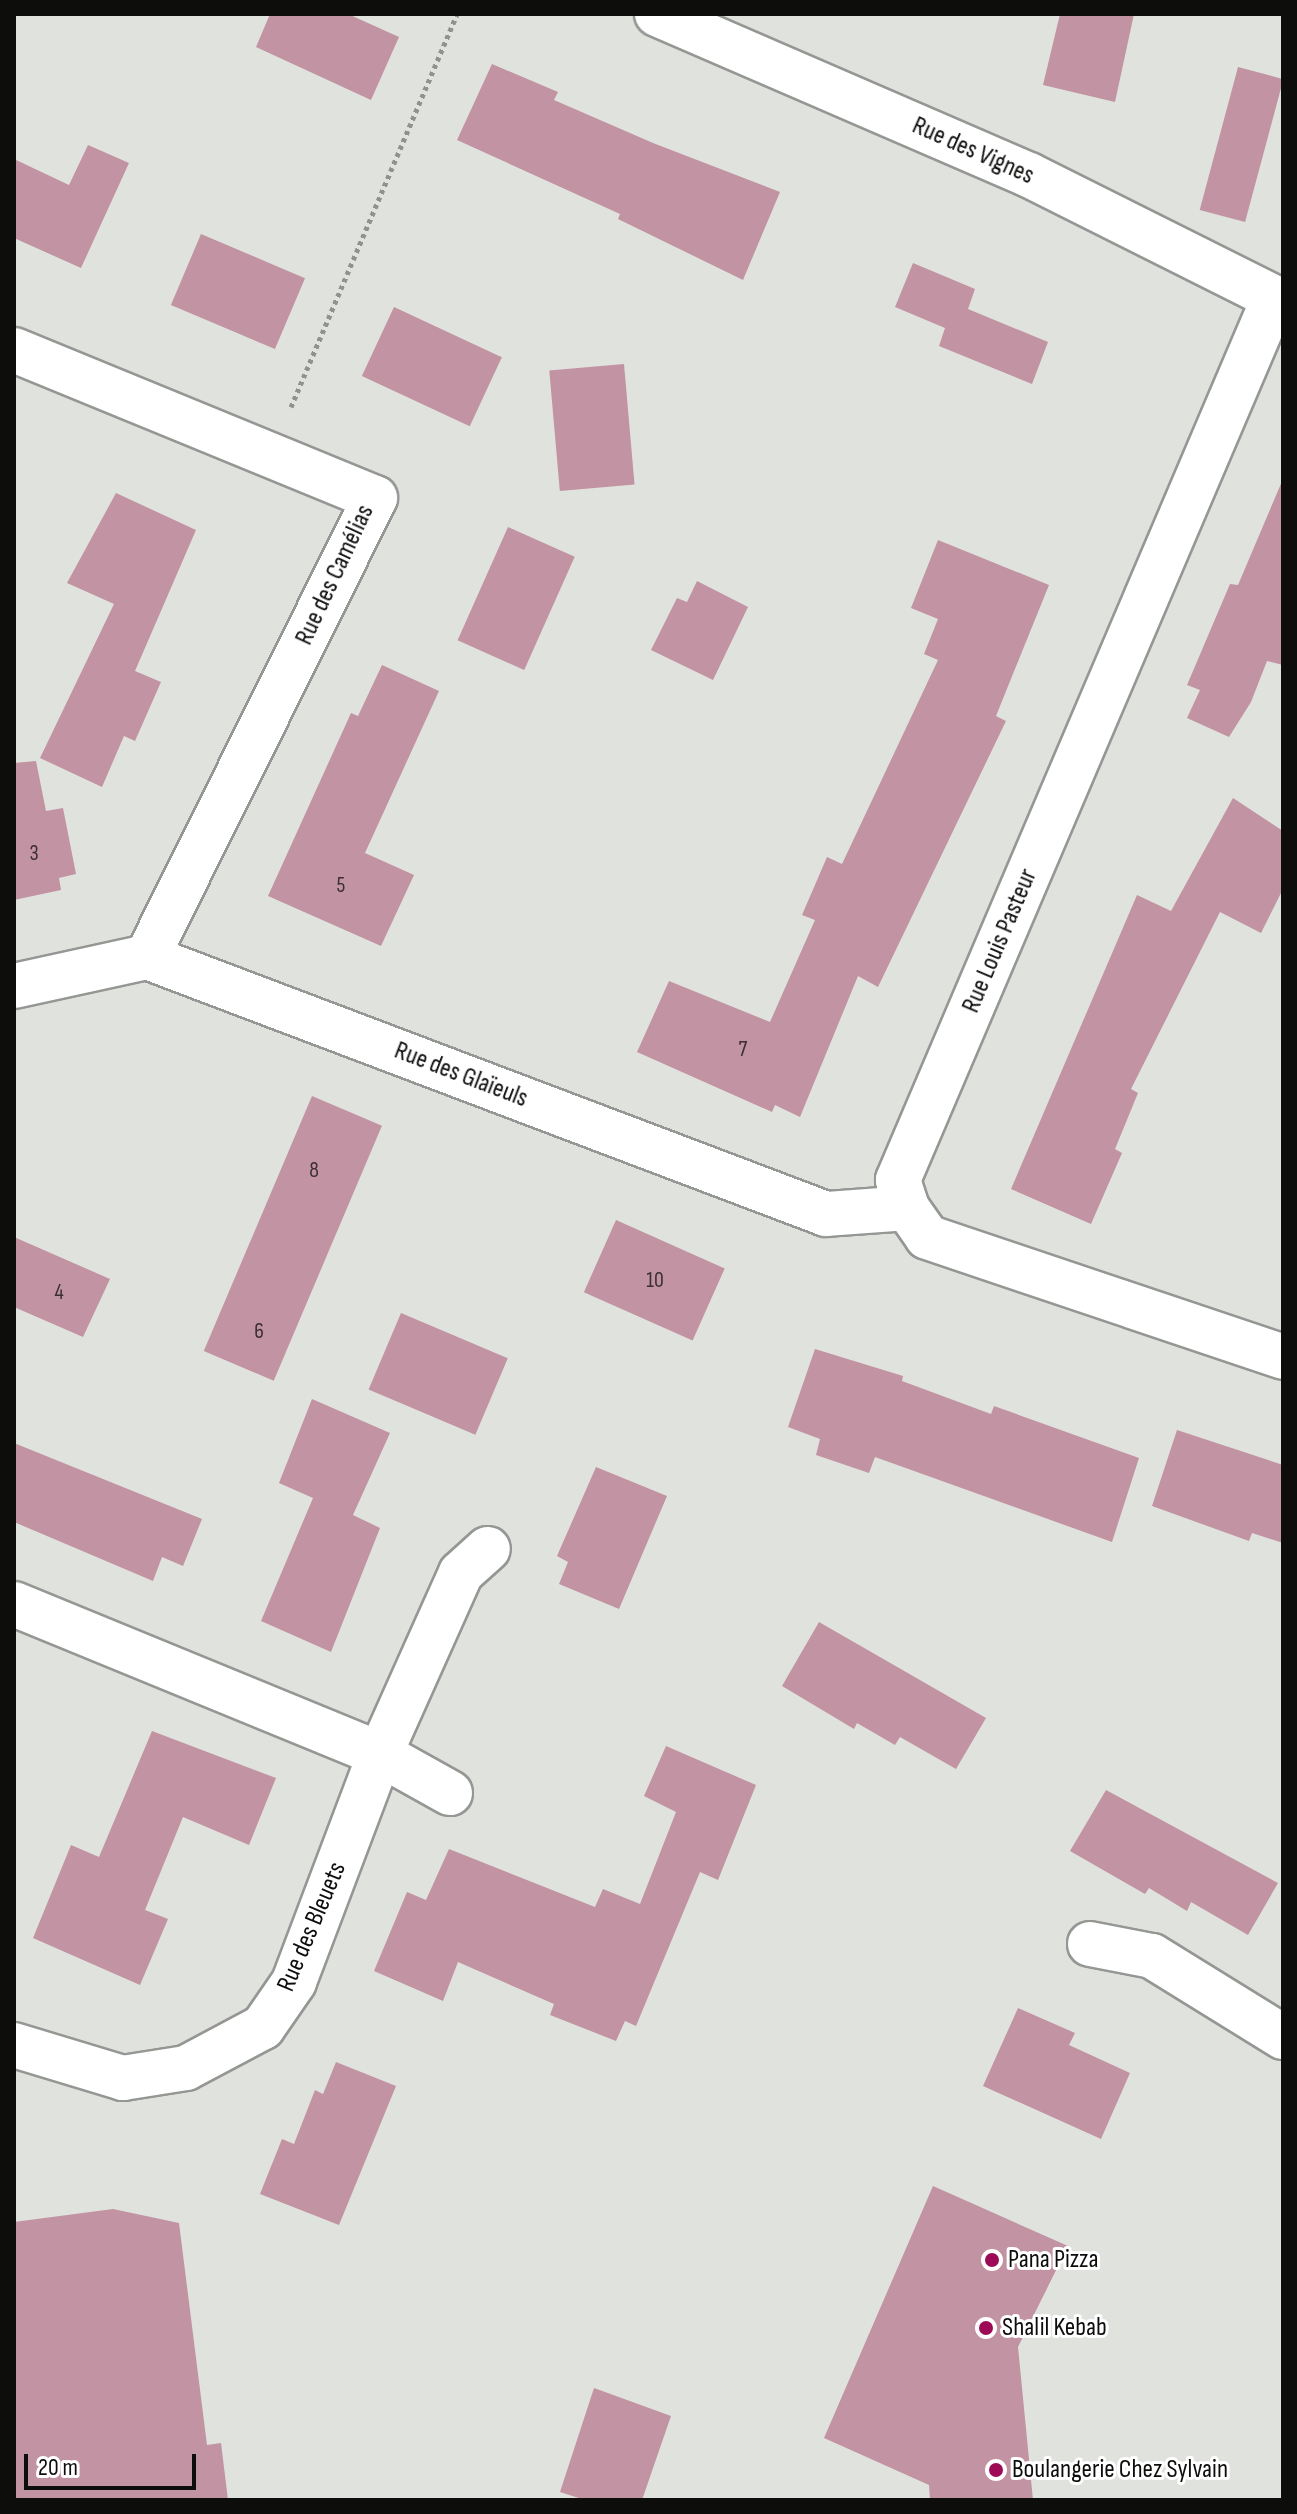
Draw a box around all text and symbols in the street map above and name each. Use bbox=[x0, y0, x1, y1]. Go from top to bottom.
street label: Rue des Vignes bbox=[907, 110, 1039, 192]
street label: Rue des Camélias bbox=[289, 500, 381, 650]
house number: 3 bbox=[29, 841, 39, 867]
street label: Rue Louis Pasteur bbox=[956, 864, 1044, 1018]
house number: 5 bbox=[337, 873, 345, 899]
street label: Rue des Glaïeuls bbox=[390, 1035, 532, 1115]
house number: 7 bbox=[739, 1037, 747, 1063]
house number: 8 bbox=[309, 1158, 319, 1184]
house number: 10 bbox=[646, 1268, 664, 1294]
house number: 4 bbox=[54, 1280, 64, 1306]
house number: 6 bbox=[254, 1319, 264, 1345]
street label: Rue des Bleuets bbox=[271, 1858, 353, 1996]
place label: Pana Pizza bbox=[1008, 2244, 1098, 2276]
marker: Pana Pizza bbox=[983, 2251, 1001, 2269]
place label: Shalil Kebab bbox=[1002, 2312, 1107, 2344]
marker: Shalil Kebab bbox=[977, 2319, 995, 2337]
scale bar bbox=[28, 2438, 200, 2488]
text: 20 m bbox=[38, 2453, 78, 2482]
place label: Boulangerie Chez Sylvain bbox=[1012, 2454, 1228, 2486]
marker: Boulangerie Chez Sylvain bbox=[987, 2461, 1005, 2479]

